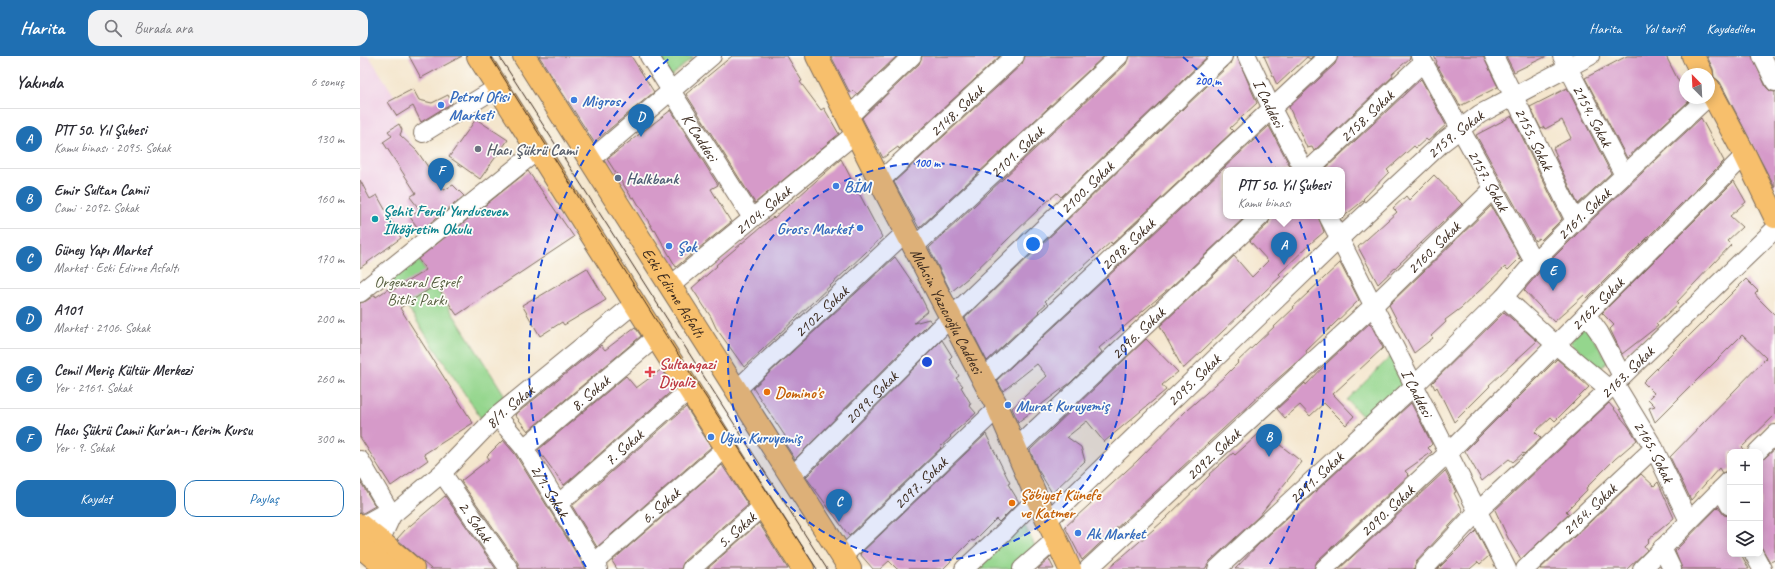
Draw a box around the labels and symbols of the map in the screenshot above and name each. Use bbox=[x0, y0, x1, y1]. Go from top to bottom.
north arrow bbox=[1679, 68, 1715, 104]
text: 200 m bbox=[1195, 73, 1222, 89]
street label: I Caddesi bbox=[1248, 76, 1290, 133]
street label: 2148. Sokak bbox=[926, 80, 989, 141]
street label: 2154. Sokak bbox=[1568, 81, 1617, 151]
street label: 2158. Sokak bbox=[1336, 85, 1399, 147]
place label: Petrol Ofisi Marketi bbox=[449, 87, 512, 125]
place label: Migros bbox=[582, 91, 621, 111]
marker: Migros bbox=[569, 95, 579, 105]
marker: Petrol Ofisi Marketi bbox=[436, 100, 446, 110]
pin: D bbox=[628, 104, 654, 137]
street label: 2155. Sokak bbox=[1510, 104, 1558, 175]
street label: 2159. Sokak bbox=[1423, 105, 1489, 163]
street label: K Caddesi bbox=[677, 110, 723, 167]
street label: 2101. Sokak bbox=[986, 121, 1049, 183]
place label: Hacı Şükrü Cami bbox=[486, 140, 579, 160]
marker: Hacı Şükrü Cami bbox=[473, 144, 483, 154]
street label: 2157. Sokak bbox=[1463, 146, 1513, 216]
text: 100 m bbox=[914, 155, 941, 171]
street label: 2100. Sokak bbox=[1056, 156, 1119, 218]
pin: F bbox=[428, 158, 454, 191]
place label: Halkbank bbox=[626, 169, 680, 189]
marker: Halkbank bbox=[613, 173, 623, 183]
place label: BİM bbox=[844, 177, 873, 197]
street label: 2104. Sokak bbox=[731, 181, 797, 240]
marker: BİM bbox=[831, 181, 841, 191]
street label: 2161. Sokak bbox=[1553, 183, 1616, 244]
place label: Şehit Ferdi Yurduseven İlköğretim Okulu bbox=[383, 201, 510, 239]
street label: 2098. Sokak bbox=[1097, 213, 1160, 275]
marker: Şehit Ferdi Yurduseven İlköğretim Okulu bbox=[370, 214, 380, 224]
street label: 2160. Sokak bbox=[1403, 216, 1466, 279]
place label: Gross Market bbox=[777, 219, 855, 239]
marker: Gross Market bbox=[855, 223, 865, 233]
pin: A bbox=[1271, 232, 1297, 265]
your location bbox=[1023, 234, 1043, 254]
place label: Şok bbox=[677, 237, 699, 257]
marker: Şok bbox=[664, 241, 674, 251]
street label: Eski Edirne Asfaltı bbox=[637, 244, 710, 342]
street label: Muhsin Yazıcıoğlu Caddesi bbox=[905, 245, 988, 379]
pin: E bbox=[1540, 258, 1566, 291]
park label: Orgeneral Eşref Bitlis Parkı bbox=[374, 272, 463, 310]
street label: 2162. Sokak bbox=[1567, 272, 1629, 335]
street label: 2102. Sokak bbox=[790, 281, 854, 342]
street label: 2096. Sokak bbox=[1107, 302, 1171, 364]
street label: 2163. Sokak bbox=[1596, 341, 1659, 403]
street label: 2095. Sokak bbox=[1163, 349, 1226, 411]
place label: Sultangazi Diyaliz bbox=[659, 354, 717, 392]
centre of rings bbox=[920, 355, 934, 369]
marker: Sultangazi Diyaliz bbox=[644, 366, 656, 378]
street label: 2099. Sokak bbox=[841, 366, 903, 429]
street label: I Caddesi bbox=[1396, 366, 1438, 422]
street label: 8. Sokak bbox=[567, 370, 615, 416]
street label: 8/1. Sokak bbox=[481, 380, 540, 433]
place label: Domino's bbox=[775, 383, 825, 403]
marker: Domino's bbox=[762, 387, 772, 397]
place label: Murat Kuruyemiş bbox=[1016, 396, 1110, 416]
marker: Murat Kuruyemiş bbox=[1003, 400, 1013, 410]
street label: 2165. Sokak bbox=[1629, 417, 1678, 487]
street label: 2092. Sokak bbox=[1182, 423, 1246, 485]
street label: 7. Sokak bbox=[601, 424, 649, 470]
pin: B bbox=[1256, 424, 1282, 457]
place label: Uğur Kuruyemiş bbox=[719, 428, 803, 448]
marker: Uğur Kuruyemiş bbox=[706, 432, 716, 442]
street label: 2091. Sokak bbox=[1285, 447, 1349, 508]
street label: 2097. Sokak bbox=[890, 452, 953, 514]
street label: 2/1. Sokak bbox=[526, 461, 574, 522]
street label: 2164. Sokak bbox=[1559, 478, 1622, 540]
street label: 2090. Sokak bbox=[1356, 480, 1420, 541]
street label: 6. Sokak bbox=[637, 483, 686, 528]
place label: Şöbiyet Künefe ve Katmer bbox=[1020, 485, 1102, 523]
pin: C bbox=[826, 489, 852, 522]
street label: 2. Sokak bbox=[454, 498, 497, 547]
marker: Şöbiyet Künefe ve Katmer bbox=[1007, 498, 1017, 508]
street label: 5. Sokak bbox=[713, 507, 761, 553]
place label: Ak Market bbox=[1086, 524, 1147, 544]
marker: Ak Market bbox=[1073, 528, 1083, 538]

